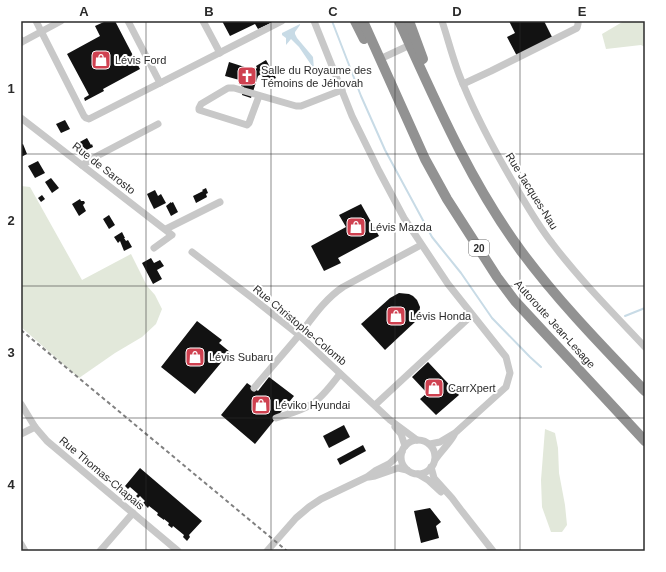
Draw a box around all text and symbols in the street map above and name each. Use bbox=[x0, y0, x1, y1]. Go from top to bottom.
text: A bbox=[79, 4, 89, 19]
text: B bbox=[204, 4, 214, 19]
text: C bbox=[328, 4, 338, 19]
text: D bbox=[452, 4, 462, 19]
text: E bbox=[578, 4, 587, 19]
shop icon: Lévis Ford bbox=[90, 49, 112, 71]
place label: Lévis Ford bbox=[115, 54, 166, 66]
place label: Salle du Royaume des Témoins de Jéhovah bbox=[261, 64, 372, 89]
church icon: Salle du Royaume des Témoins de Jéhovah bbox=[236, 65, 258, 87]
text: 1 bbox=[7, 81, 15, 96]
street label: Rue de Sarosto bbox=[70, 140, 138, 196]
street label: Rue Jacques-Nau bbox=[504, 150, 560, 232]
text: 2 bbox=[7, 213, 15, 228]
shop icon: Lévis Mazda bbox=[345, 216, 367, 238]
place label: Lévis Mazda bbox=[370, 221, 433, 233]
road number: 20 bbox=[469, 240, 489, 256]
street label: Autoroute Jean-Lesage bbox=[512, 277, 598, 371]
street label: Rue Christophe-Colomb bbox=[251, 282, 349, 368]
shop icon: Lévis Honda bbox=[385, 305, 407, 327]
place label: Lévis Honda bbox=[410, 310, 472, 322]
text: 3 bbox=[7, 345, 15, 360]
shop icon: Lévis Subaru bbox=[184, 346, 206, 368]
place label: Lévis Subaru bbox=[209, 351, 273, 363]
shop icon: CarrXpert bbox=[423, 377, 445, 399]
place label: CarrXpert bbox=[448, 382, 496, 394]
shop icon: Léviko Hyundai bbox=[250, 394, 272, 416]
place label: Léviko Hyundai bbox=[275, 399, 350, 411]
street label: Rue Thomas-Chapais bbox=[57, 434, 147, 512]
text: 4 bbox=[7, 477, 15, 492]

